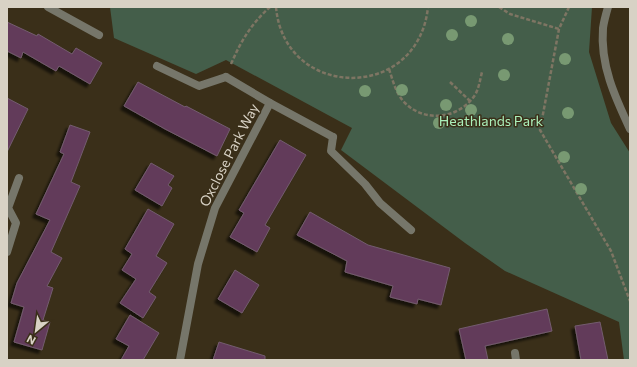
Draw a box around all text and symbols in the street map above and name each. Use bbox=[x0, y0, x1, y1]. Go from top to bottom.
street label: Oxclose Park Way bbox=[195, 100, 262, 209]
park label: Heathlands Park bbox=[439, 112, 544, 129]
north arrow bbox=[16, 311, 56, 351]
text: N bbox=[24, 332, 38, 348]

